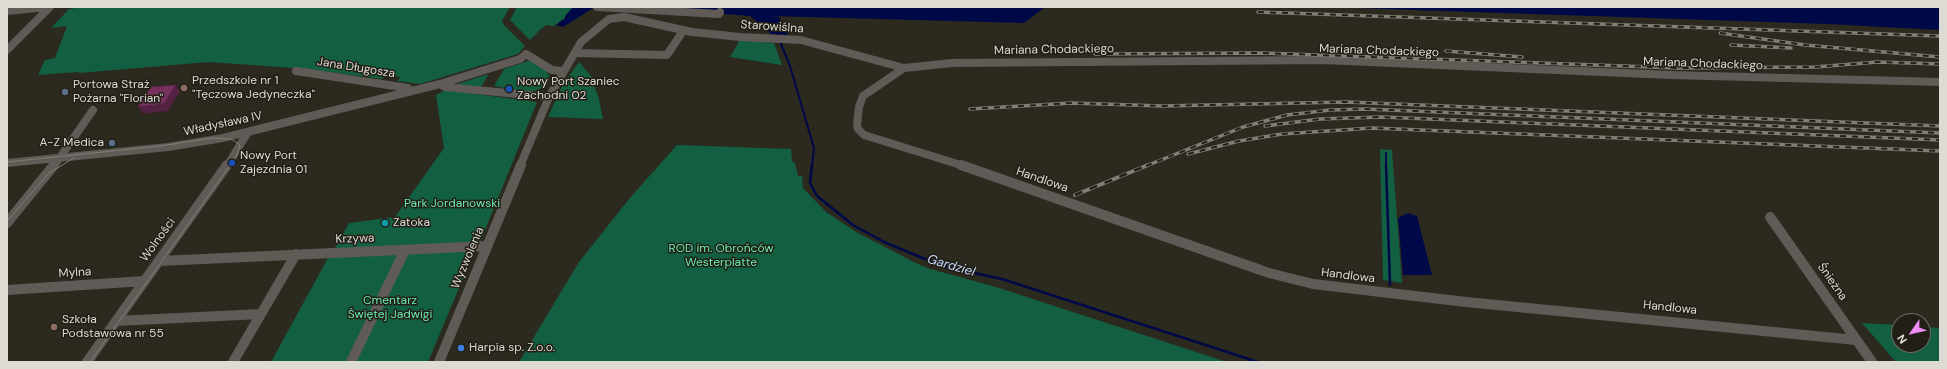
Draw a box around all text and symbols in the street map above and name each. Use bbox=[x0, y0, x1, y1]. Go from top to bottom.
street label: Starowiślna bbox=[740, 18, 804, 36]
street label: Mariana Chodackiego bbox=[994, 42, 1114, 58]
street label: Mariana Chodackiego bbox=[1319, 42, 1439, 60]
street label: Jana Długosza bbox=[316, 55, 396, 81]
street label: Mariana Chodackiego bbox=[1643, 55, 1763, 73]
place label: Przedszkole nr 1 "Tęczowa Jedyneczka" bbox=[192, 74, 315, 102]
place label: Nowy Port Szaniec Zachodni 02 bbox=[517, 75, 620, 103]
place label: Portowa Straż Pożarna "Florian" bbox=[73, 78, 163, 106]
marker: Przedszkole nr 1 "Tęczowa Jedyneczka" bbox=[179, 83, 189, 93]
marker: Nowy Port Szaniec Zachodni 02 bbox=[504, 84, 514, 94]
marker: Portowa Straż Pożarna "Florian" bbox=[60, 87, 70, 97]
street label: Władysława IV bbox=[182, 109, 264, 139]
place label: A-Z Medica bbox=[40, 136, 104, 150]
marker: A-Z Medica bbox=[107, 138, 117, 148]
place label: Nowy Port Zajezdnia 01 bbox=[240, 149, 307, 177]
marker: Nowy Port Zajezdnia 01 bbox=[227, 158, 237, 168]
street label: Handlowa bbox=[1014, 164, 1070, 196]
park label: Park Jordanowski bbox=[404, 197, 500, 211]
street label: Wolności bbox=[137, 215, 179, 265]
place label: Zatoka bbox=[393, 216, 430, 230]
marker: Zatoka bbox=[380, 218, 390, 228]
street label: Wyzwolenia bbox=[449, 225, 487, 291]
street label: Krzywa bbox=[335, 231, 375, 247]
park label: ROD im. Obrońców Westerplatte bbox=[669, 242, 773, 270]
water label: Gardziel bbox=[925, 252, 977, 280]
street label: Śnieżna bbox=[1814, 260, 1850, 304]
street label: Mylna bbox=[58, 265, 92, 281]
street label: Handlowa bbox=[1320, 266, 1376, 286]
park label: Cmentarz Świętej Jadwigi bbox=[348, 294, 432, 322]
street label: Handlowa bbox=[1642, 298, 1698, 318]
place label: Szkoła Podstawowa nr 55 bbox=[62, 313, 164, 341]
north arrow bbox=[1891, 313, 1931, 353]
marker: Szkoła Podstawowa nr 55 bbox=[49, 322, 59, 332]
text: N bbox=[1894, 332, 1910, 346]
place label: Harpia sp. Z.o.o. bbox=[469, 341, 555, 355]
marker: Harpia sp. Z.o.o. bbox=[456, 343, 466, 353]

